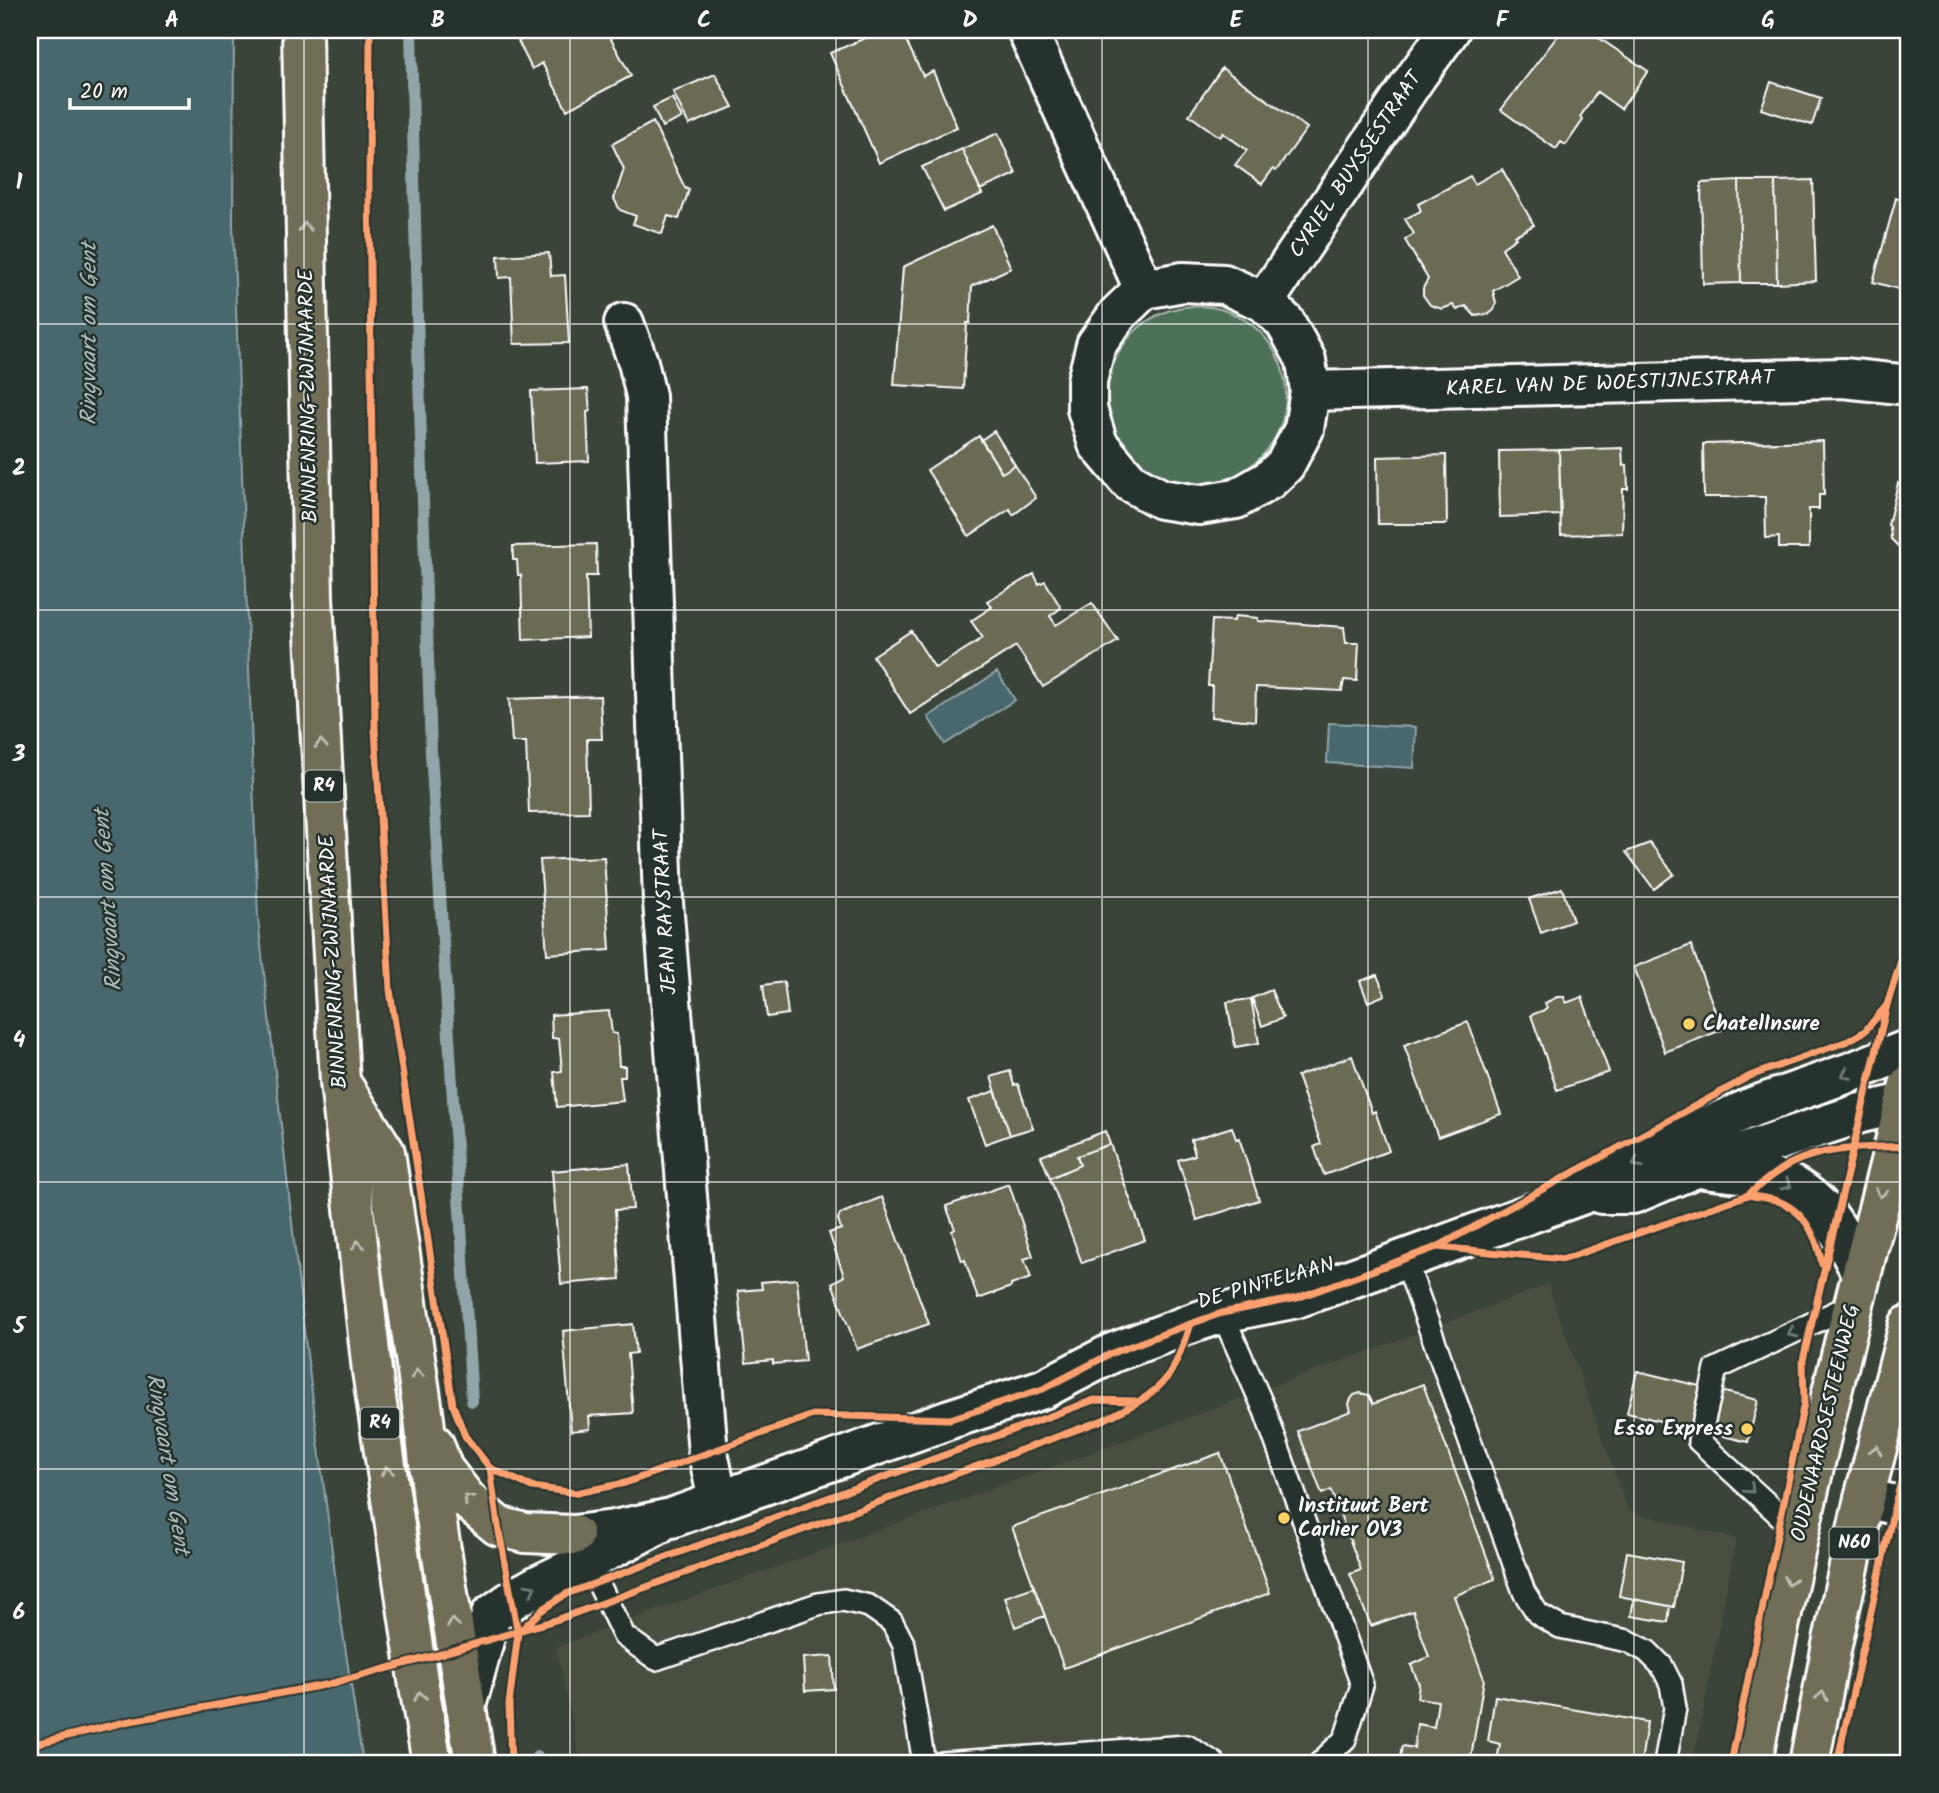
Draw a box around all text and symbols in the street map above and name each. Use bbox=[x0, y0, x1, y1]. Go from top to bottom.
text: A bbox=[165, 3, 179, 39]
text: B bbox=[431, 3, 445, 39]
text: C bbox=[697, 3, 711, 39]
text: D bbox=[962, 3, 978, 39]
text: E bbox=[1230, 3, 1244, 39]
text: F bbox=[1496, 3, 1510, 39]
text: G bbox=[1761, 3, 1775, 39]
street label: CYRIEL BUYSSESTRAAT bbox=[1281, 63, 1432, 265]
scale bar bbox=[70, 66, 189, 110]
text: 20 m bbox=[80, 76, 128, 109]
text: 1 bbox=[16, 165, 23, 201]
one-way arrow bbox=[297, 221, 313, 231]
water label: Ringvaart om Gent bbox=[72, 239, 108, 425]
street label: BINNENRING-ZWIJNAARDE bbox=[290, 268, 328, 523]
street label: KAREL VAN DE WOESTIJNESTRAAT bbox=[1445, 362, 1777, 406]
text: 2 bbox=[12, 451, 26, 487]
text: 3 bbox=[12, 737, 26, 773]
one-way arrow bbox=[314, 739, 329, 750]
road number: R4 bbox=[305, 771, 343, 802]
water label: Ringvaart om Gent bbox=[84, 804, 133, 992]
street label: JEAN RAYSTRAAT bbox=[645, 826, 687, 996]
street label: BINNENRING-ZWIJNAARDE bbox=[311, 834, 357, 1090]
place label: ChatelInsure bbox=[1703, 1008, 1820, 1041]
marker: ChatelInsure bbox=[1681, 1016, 1697, 1032]
text: 4 bbox=[13, 1023, 26, 1059]
one-way arrow bbox=[1840, 1066, 1852, 1080]
one-way arrow bbox=[1632, 1155, 1645, 1168]
one-way arrow bbox=[1780, 1176, 1792, 1190]
one-way arrow bbox=[1875, 1186, 1889, 1198]
one-way arrow bbox=[351, 1240, 366, 1251]
street label: DE PINTELAAN bbox=[1194, 1249, 1338, 1319]
street label: OUDENAARDSESTEENWEG bbox=[1783, 1301, 1869, 1545]
text: 5 bbox=[12, 1309, 27, 1345]
one-way arrow bbox=[1787, 1325, 1799, 1339]
one-way arrow bbox=[410, 1368, 425, 1380]
water label: Ringvaart om Gent bbox=[135, 1371, 200, 1561]
road number: R4 bbox=[361, 1408, 399, 1438]
place label: Esso Express bbox=[1614, 1413, 1733, 1446]
marker: Esso Express bbox=[1739, 1421, 1755, 1437]
one-way arrow bbox=[1868, 1444, 1882, 1456]
one-way arrow bbox=[380, 1465, 395, 1477]
one-way arrow bbox=[1742, 1480, 1755, 1493]
place label: Instituut Bert Carlier OV3 bbox=[1298, 1490, 1429, 1547]
one-way arrow bbox=[464, 1495, 476, 1508]
marker: Instituut Bert Carlier OV3 bbox=[1276, 1510, 1292, 1526]
road number: N60 bbox=[1829, 1527, 1878, 1558]
one-way arrow bbox=[1783, 1575, 1797, 1587]
one-way arrow bbox=[523, 1584, 536, 1597]
text: 6 bbox=[13, 1595, 25, 1631]
one-way arrow bbox=[445, 1617, 460, 1629]
one-way arrow bbox=[413, 1690, 428, 1702]
one-way arrow bbox=[1814, 1690, 1829, 1702]

